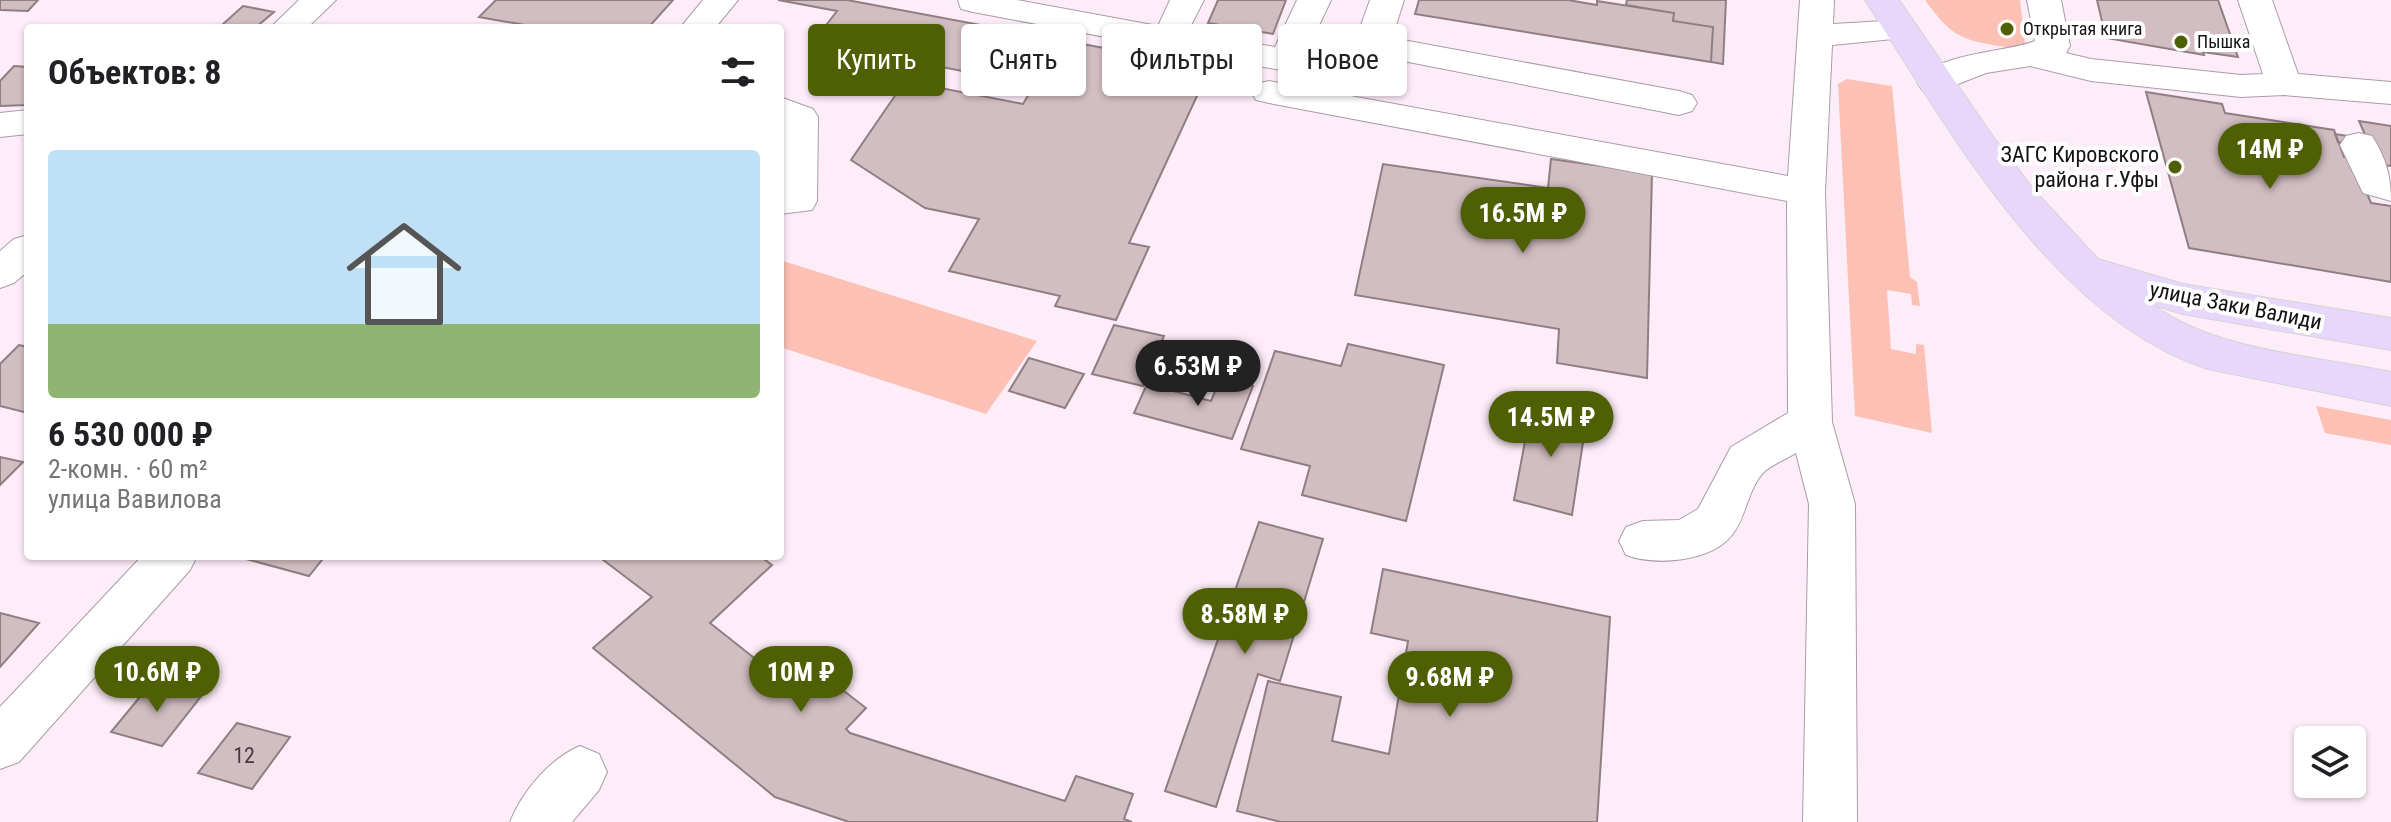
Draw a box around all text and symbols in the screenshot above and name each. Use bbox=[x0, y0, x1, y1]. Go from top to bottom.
place label: Открытая книга bbox=[2023, 18, 2142, 39]
marker: Открытая книга bbox=[1998, 20, 2016, 38]
chip: Купить bbox=[808, 24, 945, 96]
chip: Снять bbox=[961, 24, 1086, 96]
chip: Фильтры bbox=[1102, 24, 1262, 96]
chip: Новое bbox=[1278, 24, 1407, 96]
place label: Пышка bbox=[2197, 31, 2250, 52]
marker: Пышка bbox=[2172, 33, 2190, 51]
icon: filters bbox=[716, 50, 760, 94]
text: Объектов: 8 bbox=[48, 52, 222, 92]
pin: 14M ₽ bbox=[2214, 123, 2326, 191]
text: 14M ₽ bbox=[2236, 134, 2304, 164]
place label: ЗАГС Кировского района г.Уфы bbox=[2001, 142, 2159, 192]
marker: ЗАГС Кировского района г.Уфы bbox=[2166, 158, 2184, 176]
pin: 16.5M ₽ bbox=[1449, 187, 1597, 255]
text: 16.5M ₽ bbox=[1479, 198, 1567, 228]
icon: home bbox=[332, 202, 476, 346]
street label: улица Заки Валиди bbox=[2148, 277, 2324, 334]
pin: 6.53M ₽ bbox=[1124, 340, 1272, 408]
text: 6.53M ₽ bbox=[1154, 351, 1242, 381]
pin: 14.5M ₽ bbox=[1477, 391, 1625, 459]
text: 14.5M ₽ bbox=[1507, 402, 1595, 432]
text: 6 530 000 ₽ bbox=[48, 414, 213, 454]
text: 2-комн. · 60 m² bbox=[48, 454, 208, 484]
text: улица Вавилова bbox=[48, 484, 222, 514]
pin: 8.58M ₽ bbox=[1171, 588, 1319, 656]
text: 8.58M ₽ bbox=[1201, 599, 1289, 629]
pin: 10.6M ₽ bbox=[83, 646, 231, 714]
pin: 10M ₽ bbox=[745, 646, 857, 714]
pin: 9.68M ₽ bbox=[1376, 651, 1524, 719]
text: 10.6M ₽ bbox=[113, 657, 201, 687]
text: 10M ₽ bbox=[767, 657, 835, 687]
text: 9.68M ₽ bbox=[1406, 662, 1494, 692]
map controls bbox=[2294, 726, 2366, 798]
button: layers bbox=[2294, 726, 2366, 798]
house number: 12 bbox=[233, 743, 255, 768]

